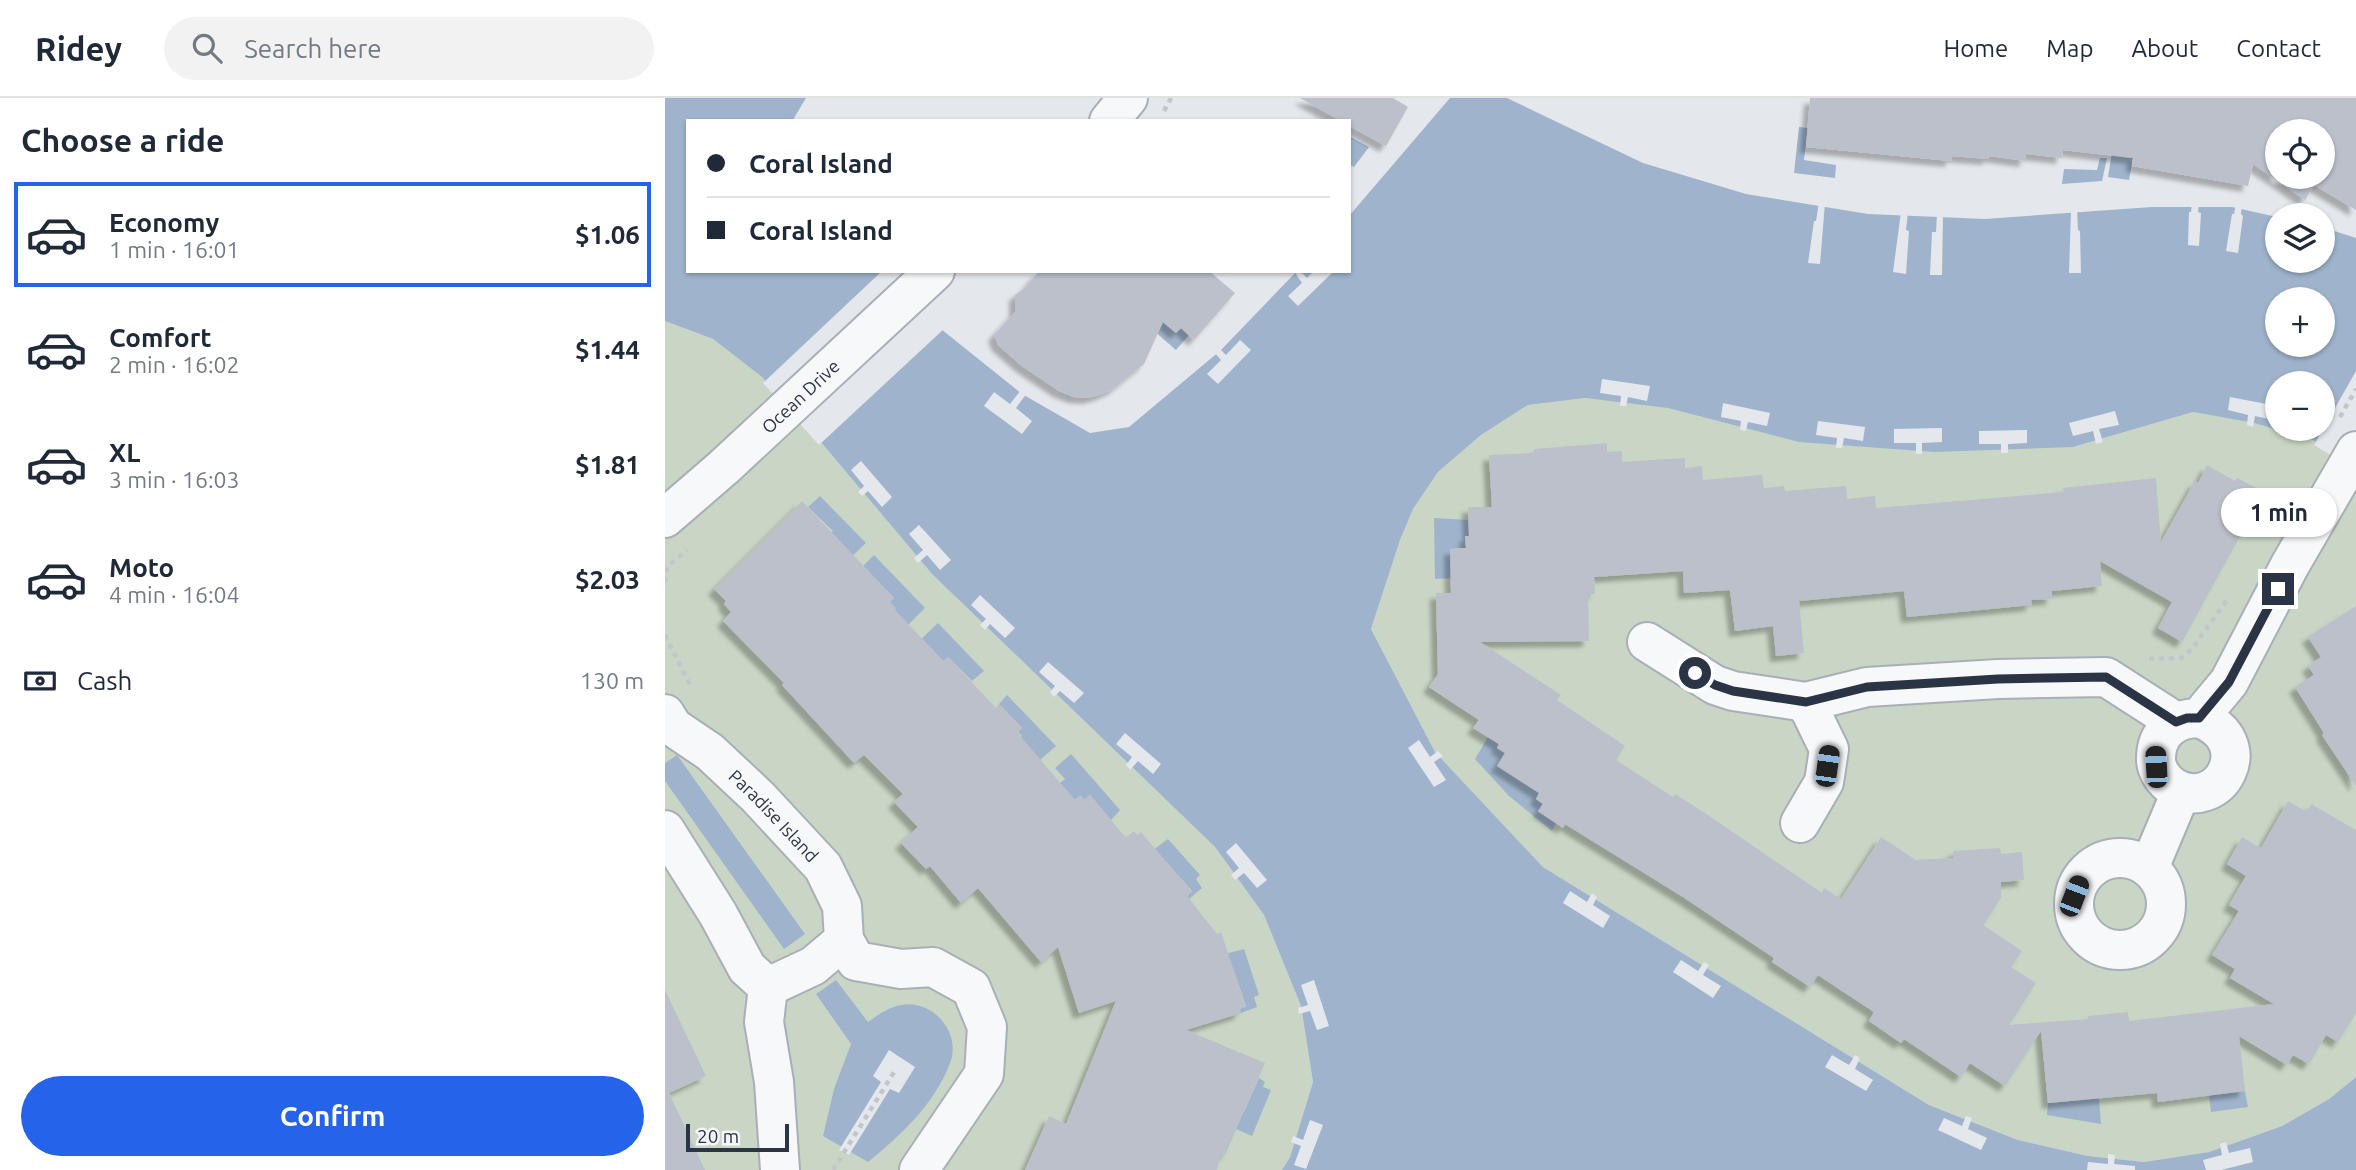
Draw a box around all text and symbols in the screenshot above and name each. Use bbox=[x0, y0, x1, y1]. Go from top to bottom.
search box bbox=[164, 17, 654, 80]
icon: search bbox=[188, 29, 226, 67]
text: Ridey bbox=[35, 30, 122, 67]
text: Search here bbox=[244, 34, 382, 63]
text: Home bbox=[1943, 35, 2008, 62]
text: Map bbox=[2046, 35, 2093, 62]
text: About bbox=[2131, 35, 2198, 62]
text: Contact bbox=[2236, 35, 2321, 62]
map controls bbox=[2265, 119, 2335, 441]
button: locate bbox=[2265, 119, 2335, 189]
text: Choose a ride bbox=[21, 122, 224, 158]
text: Coral Island bbox=[749, 149, 893, 178]
icon: car bbox=[25, 203, 88, 266]
button: layers bbox=[2265, 203, 2335, 273]
text: Economy bbox=[109, 208, 219, 237]
text: Coral Island bbox=[749, 216, 893, 245]
text: $1.06 bbox=[575, 220, 640, 249]
text: 1 min · 16:01 bbox=[109, 237, 240, 262]
button: + bbox=[2265, 287, 2335, 357]
icon: car bbox=[25, 318, 88, 381]
text: Comfort bbox=[109, 323, 212, 352]
text: $1.44 bbox=[575, 335, 640, 364]
text: 2 min · 16:02 bbox=[109, 352, 240, 377]
street label: Ocean Drive bbox=[757, 355, 843, 437]
button: − bbox=[2265, 371, 2335, 441]
icon: car bbox=[25, 433, 88, 496]
text: XL bbox=[109, 438, 140, 467]
text: $1.81 bbox=[575, 450, 640, 479]
text: 3 min · 16:03 bbox=[109, 467, 240, 492]
callout: 1 min bbox=[2220, 488, 2336, 536]
text: 1 min bbox=[2250, 500, 2308, 525]
icon: car bbox=[25, 548, 88, 611]
text: Moto bbox=[109, 553, 174, 582]
text: $2.03 bbox=[575, 565, 640, 594]
route end bbox=[2262, 573, 2294, 605]
text: 4 min · 16:04 bbox=[109, 582, 240, 607]
route start bbox=[1679, 657, 1711, 689]
icon: cash bbox=[21, 662, 59, 700]
text: Cash bbox=[77, 666, 132, 695]
text: 130 m bbox=[580, 668, 644, 693]
car bbox=[1814, 744, 1841, 788]
car bbox=[2145, 745, 2168, 789]
street label: Paradise Island bbox=[725, 765, 823, 866]
car bbox=[2057, 873, 2092, 919]
button: Confirm bbox=[21, 1076, 644, 1156]
scale bar bbox=[686, 1121, 789, 1153]
text: 20 m bbox=[697, 1125, 739, 1147]

